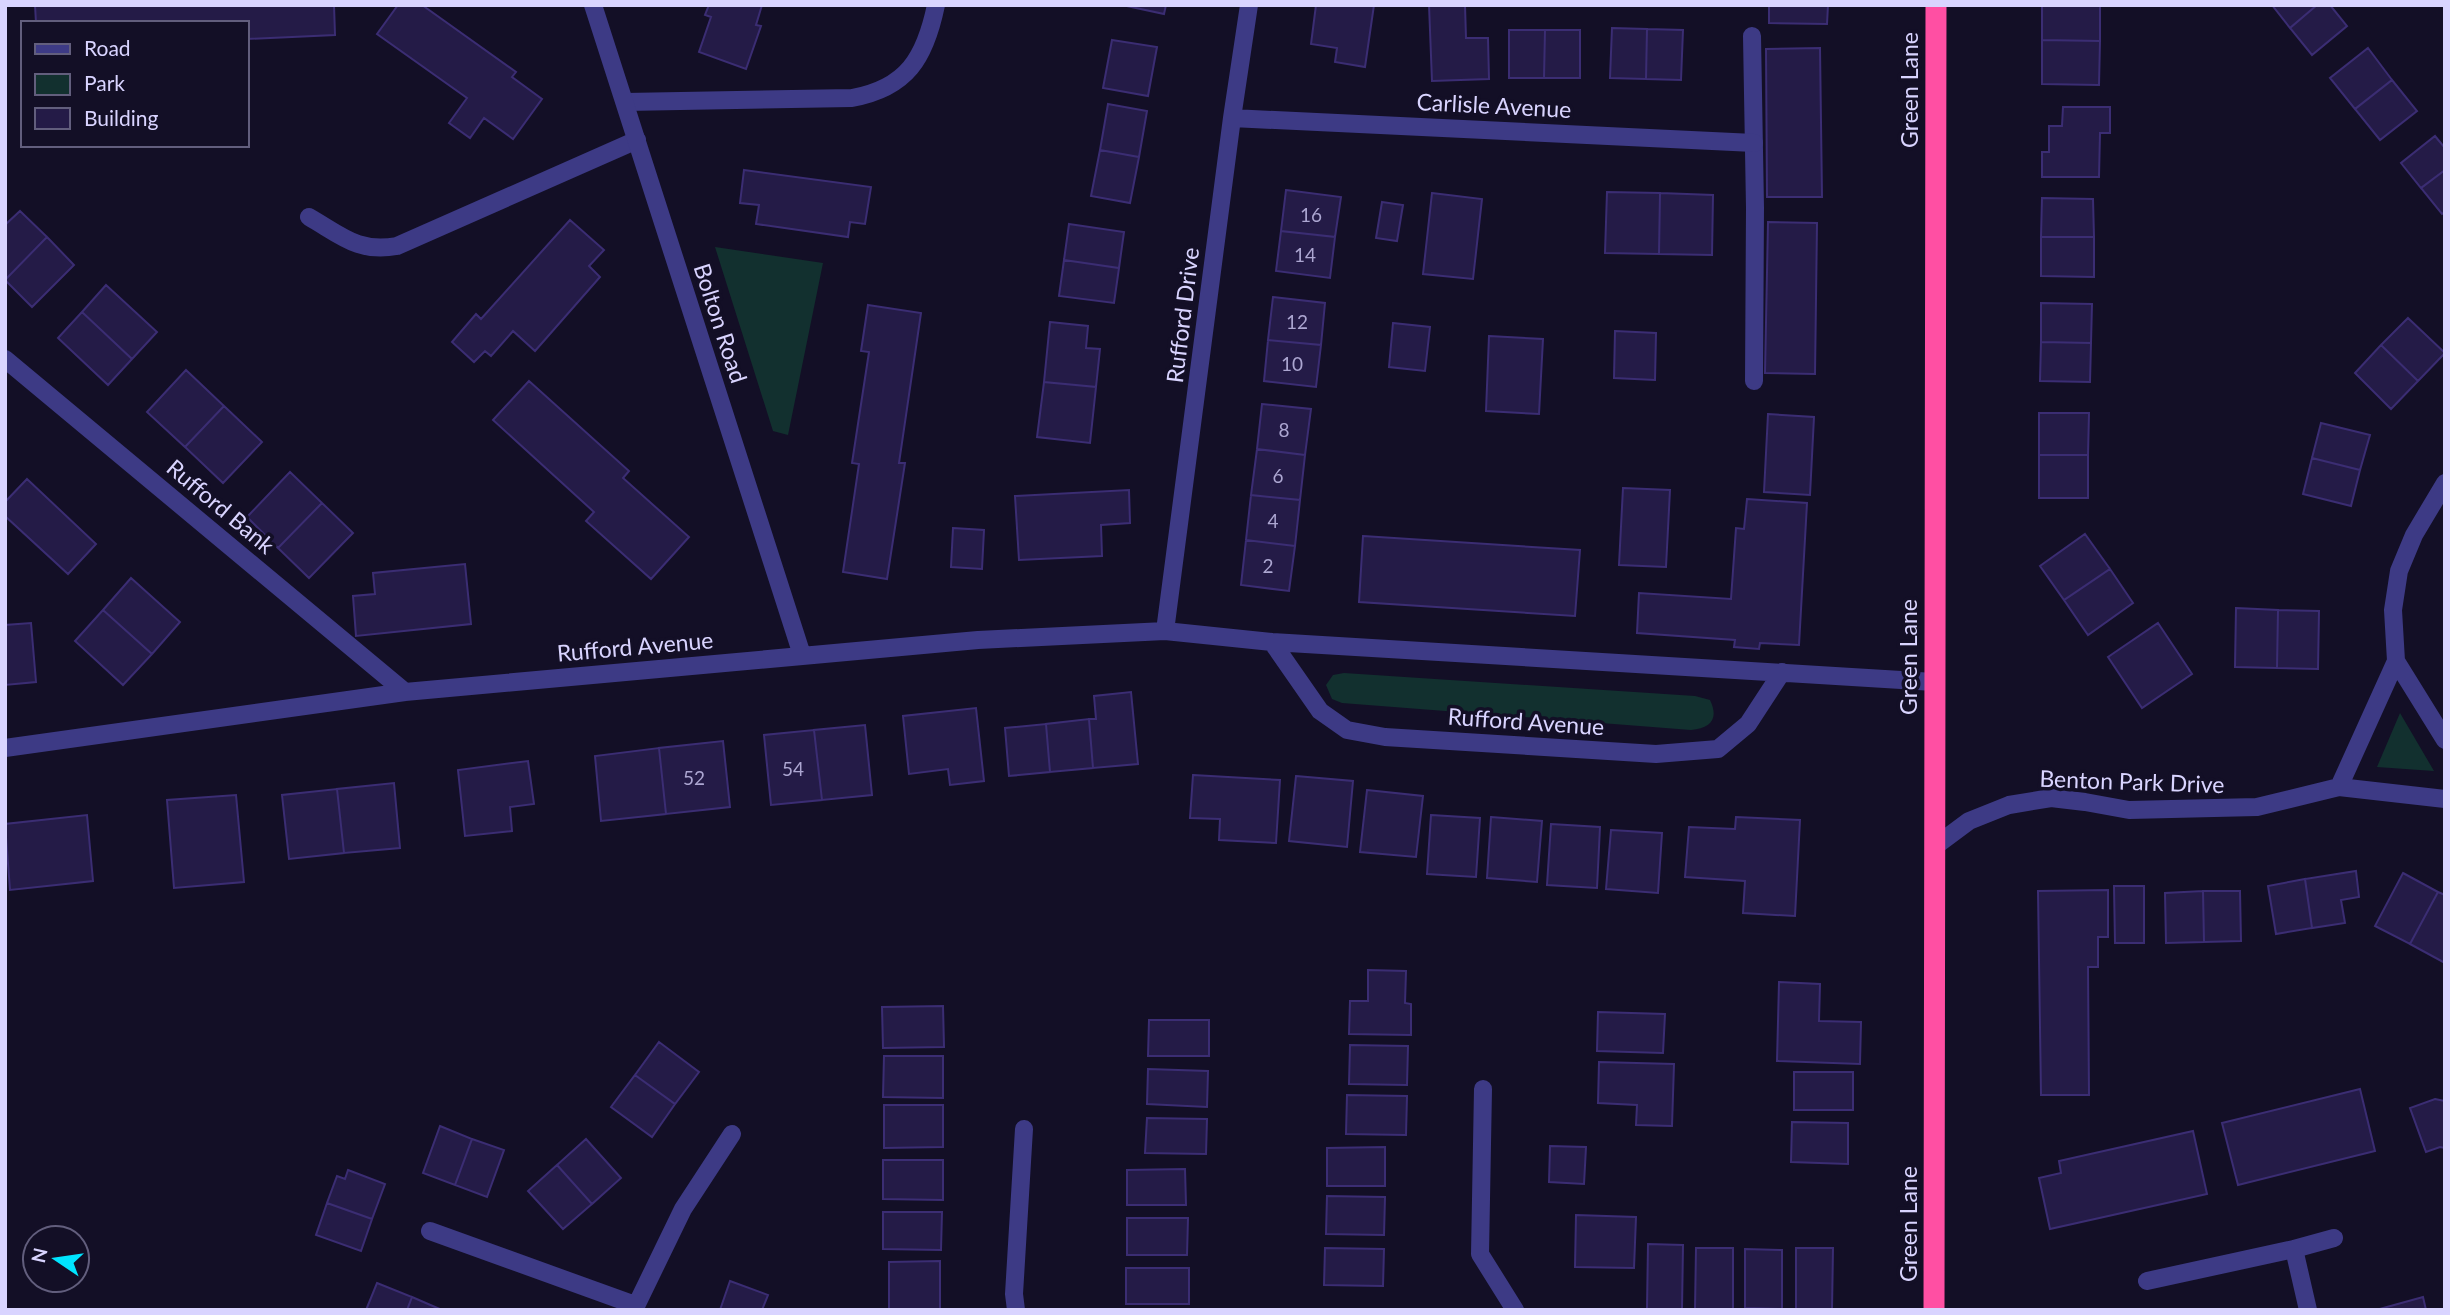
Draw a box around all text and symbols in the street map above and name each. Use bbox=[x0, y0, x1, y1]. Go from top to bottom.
legend bbox=[21, 21, 248, 147]
street label: Green Lane bbox=[1895, 32, 1923, 148]
text: Road bbox=[84, 35, 131, 60]
text: Park bbox=[84, 70, 125, 95]
street label: Carlisle Avenue bbox=[1416, 87, 1572, 123]
text: Building bbox=[84, 105, 159, 130]
house number: 16 bbox=[1300, 203, 1322, 226]
house number: 14 bbox=[1294, 243, 1316, 266]
street label: Rufford Drive bbox=[1160, 246, 1204, 384]
street label: Bolton Road bbox=[689, 260, 753, 386]
house number: 12 bbox=[1286, 310, 1308, 333]
house number: 10 bbox=[1281, 352, 1303, 375]
house number: 8 bbox=[1278, 418, 1290, 441]
street label: Rufford Bank bbox=[161, 453, 281, 559]
house number: 6 bbox=[1272, 464, 1284, 487]
house number: 4 bbox=[1267, 509, 1279, 532]
house number: 2 bbox=[1262, 554, 1274, 577]
street label: Green Lane bbox=[1894, 599, 1922, 715]
street label: Rufford Avenue bbox=[556, 625, 714, 667]
street label: Rufford Avenue bbox=[1447, 702, 1605, 740]
house number: 54 bbox=[782, 757, 804, 780]
street label: Benton Park Drive bbox=[2039, 764, 2225, 798]
house number: 52 bbox=[683, 766, 705, 789]
street label: Green Lane bbox=[1894, 1166, 1922, 1282]
north arrow bbox=[21, 1224, 91, 1294]
text: N bbox=[26, 1245, 52, 1265]

